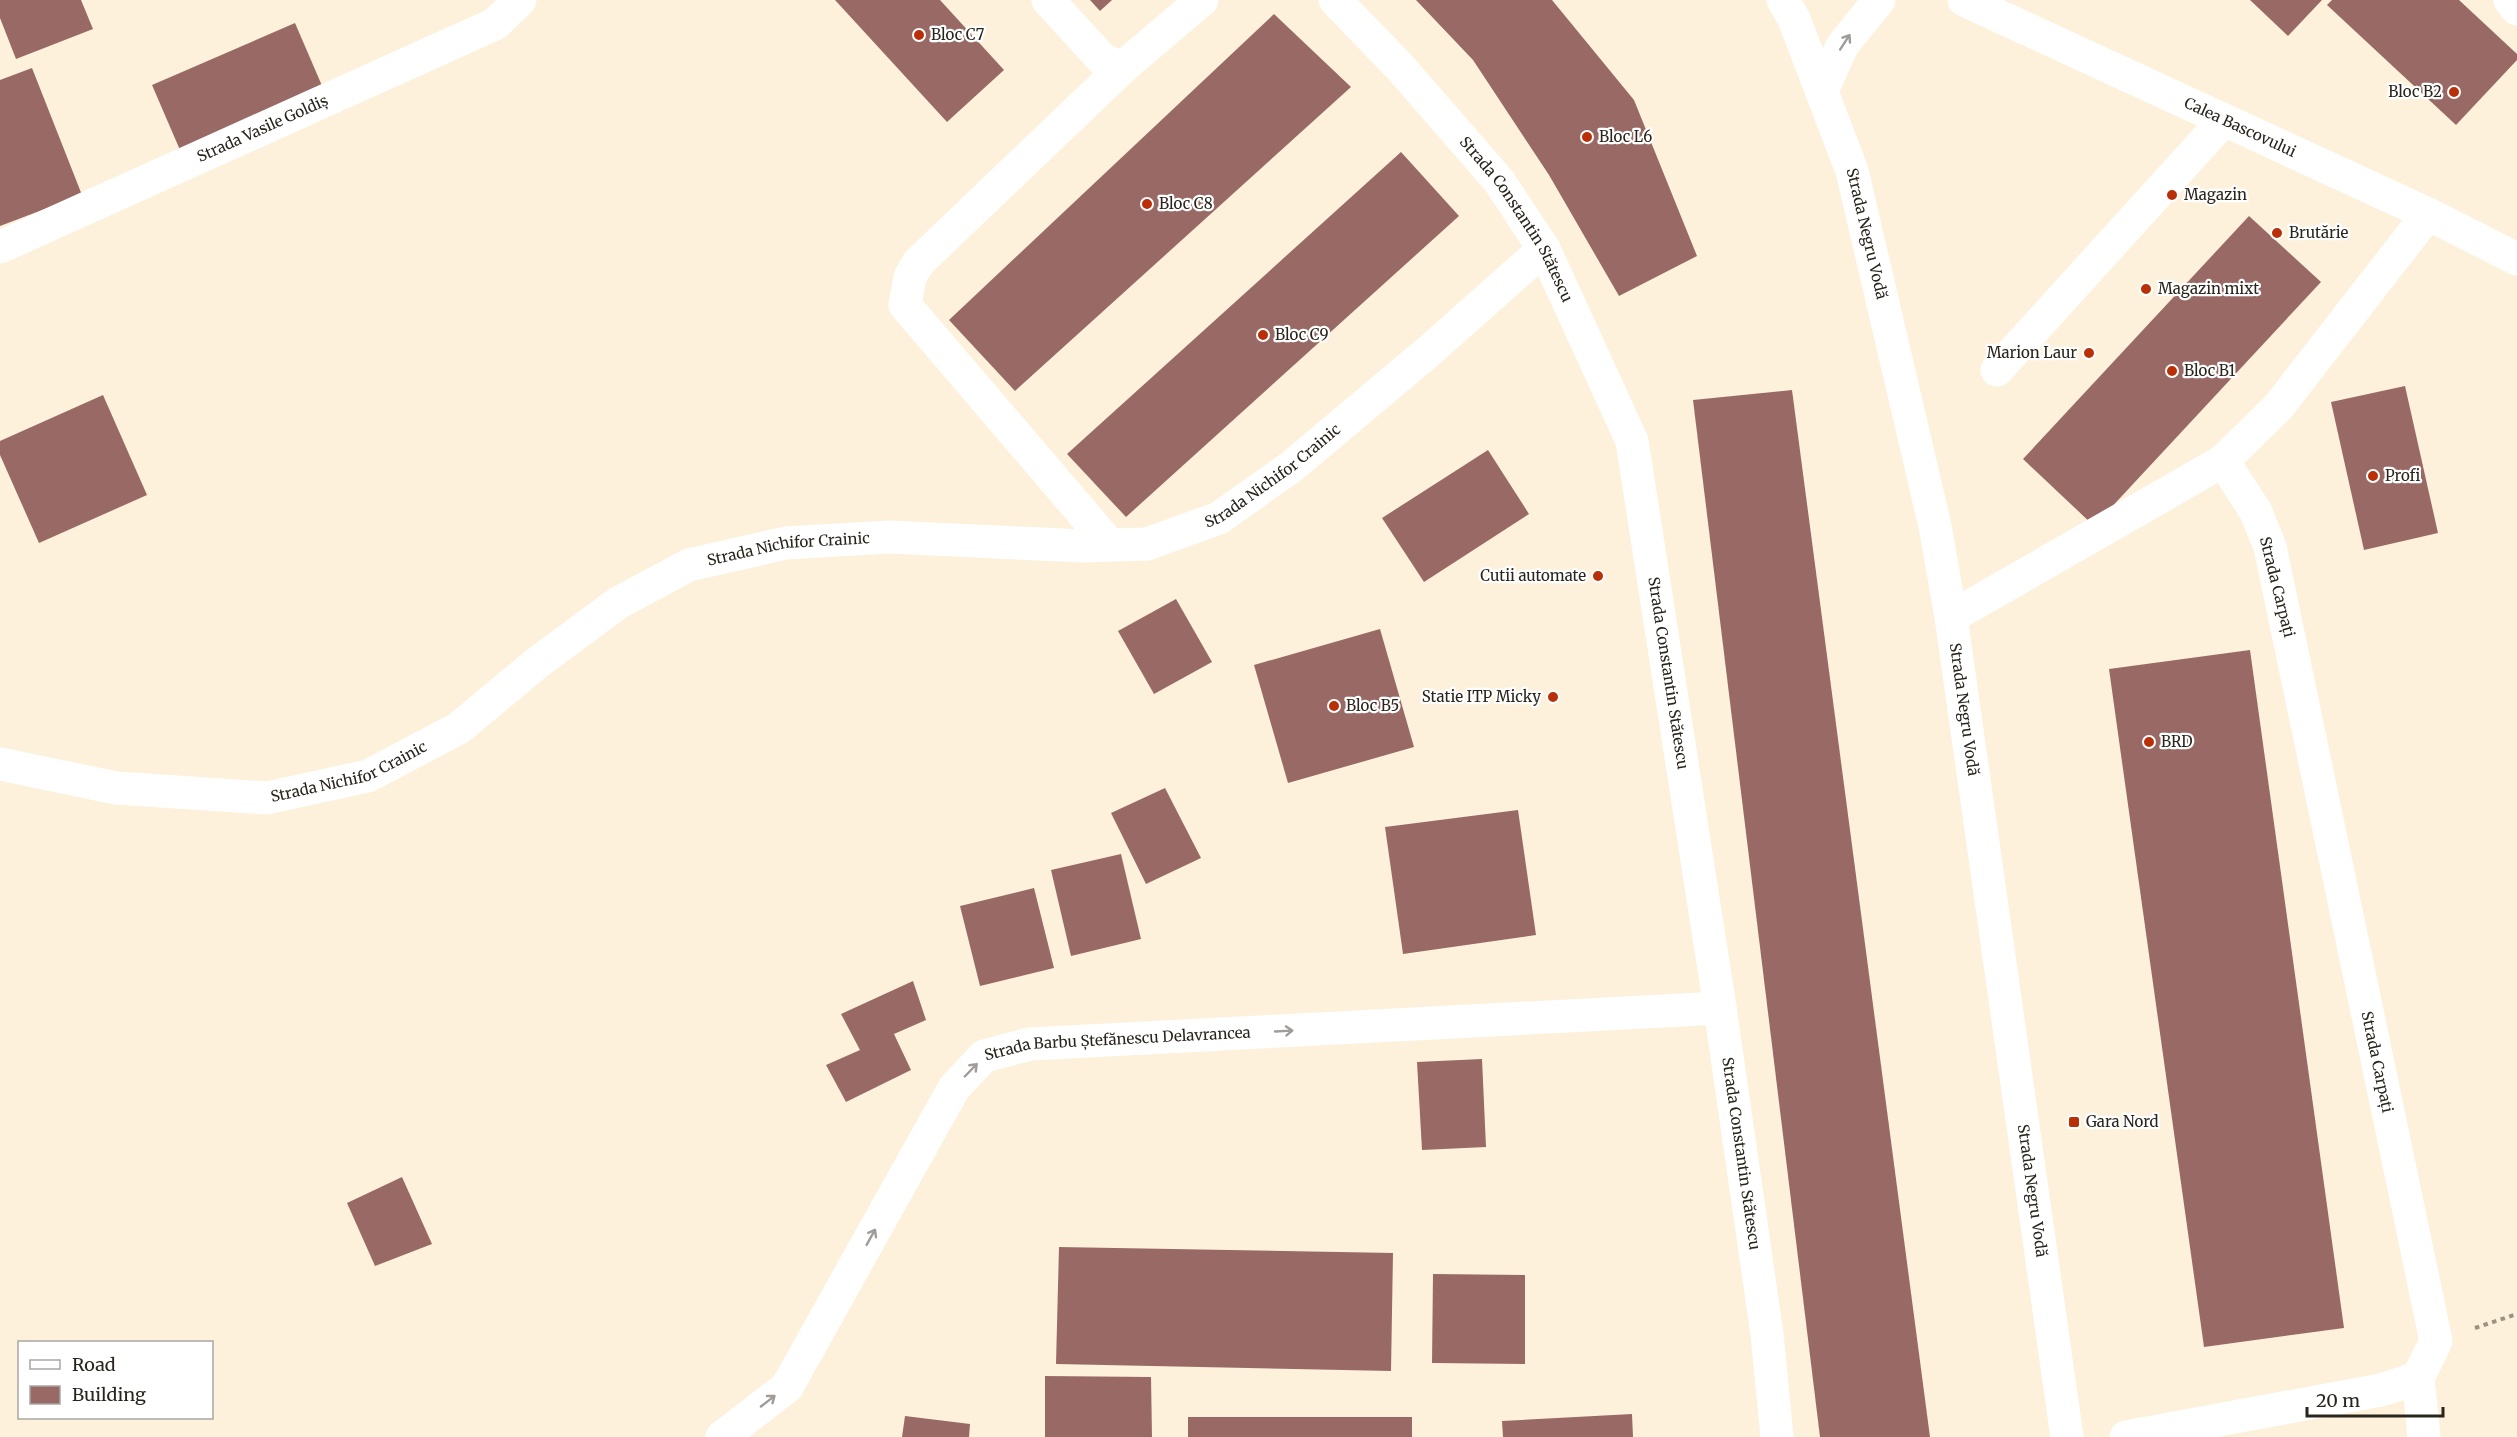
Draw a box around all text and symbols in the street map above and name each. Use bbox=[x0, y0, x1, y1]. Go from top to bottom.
place label: Bloc C7 bbox=[931, 25, 985, 44]
marker: Bloc C7 bbox=[912, 28, 926, 42]
one-way arrow bbox=[1839, 34, 1852, 51]
place label: Bloc B2 bbox=[2388, 82, 2442, 101]
marker: Bloc B2 bbox=[2447, 85, 2461, 99]
street label: Strada Vasile Goldiș bbox=[194, 91, 331, 166]
street label: Calea Bascovului bbox=[2181, 93, 2299, 161]
place label: Bloc L6 bbox=[1599, 127, 1652, 146]
marker: Bloc L6 bbox=[1580, 130, 1594, 144]
street label: Strada Constantin Stătescu bbox=[1456, 132, 1577, 305]
street label: Strada Negru Vodă bbox=[1843, 166, 1892, 301]
place label: Magazin bbox=[2184, 185, 2247, 204]
marker: Magazin bbox=[2165, 188, 2179, 202]
place label: Bloc C8 bbox=[1159, 194, 1213, 213]
marker: Bloc C8 bbox=[1140, 197, 1154, 211]
place label: Brutărie bbox=[2289, 223, 2349, 242]
marker: Brutărie bbox=[2270, 226, 2284, 240]
place label: Magazin mixt bbox=[2158, 279, 2259, 298]
marker: Magazin mixt bbox=[2139, 282, 2153, 296]
place label: Bloc C9 bbox=[1275, 325, 1329, 344]
marker: Bloc C9 bbox=[1256, 328, 1270, 342]
place label: Marion Laur bbox=[1987, 343, 2077, 362]
marker: Marion Laur bbox=[2082, 346, 2096, 360]
place label: Bloc B1 bbox=[2184, 361, 2236, 380]
marker: Bloc B1 bbox=[2165, 364, 2179, 378]
street label: Strada Nichifor Crainic bbox=[1202, 419, 1344, 531]
place label: Profi bbox=[2385, 466, 2421, 485]
marker: Profi bbox=[2366, 469, 2380, 483]
street label: Strada Nichifor Crainic bbox=[705, 528, 871, 570]
street label: Strada Carpați bbox=[2255, 535, 2299, 640]
place label: Cutii automate bbox=[1480, 566, 1586, 585]
marker: Cutii automate bbox=[1591, 569, 1605, 583]
street label: Strada Constantin Stătescu bbox=[1644, 575, 1693, 771]
street label: Strada Negru Vodă bbox=[1946, 642, 1983, 777]
place label: Statie ITP Micky bbox=[1422, 687, 1541, 706]
marker: Statie ITP Micky bbox=[1546, 690, 1560, 704]
place label: Bloc B5 bbox=[1346, 696, 1399, 715]
marker: Bloc B5 bbox=[1327, 699, 1341, 713]
place label: BRD bbox=[2161, 732, 2193, 751]
marker: BRD bbox=[2142, 735, 2156, 749]
street label: Strada Nichifor Crainic bbox=[269, 737, 430, 806]
street label: Strada Carpați bbox=[2356, 1009, 2398, 1115]
street label: Strada Barbu Ștefănescu Delavrancea bbox=[982, 1023, 1251, 1064]
one-way arrow bbox=[1273, 1025, 1293, 1036]
street label: Strada Constantin Stătescu bbox=[1718, 1056, 1765, 1251]
one-way arrow bbox=[963, 1063, 978, 1078]
place label: Gara Nord bbox=[2086, 1112, 2159, 1131]
marker: Gara Nord bbox=[2067, 1115, 2081, 1129]
street label: Strada Negru Vodă bbox=[2014, 1123, 2051, 1258]
one-way arrow bbox=[865, 1229, 877, 1246]
legend bbox=[18, 1341, 213, 1419]
text: Road bbox=[72, 1353, 116, 1376]
scale bar bbox=[2307, 1380, 2444, 1418]
text: Building bbox=[72, 1383, 146, 1406]
text: 20 m bbox=[2316, 1389, 2360, 1412]
one-way arrow bbox=[760, 1395, 776, 1408]

